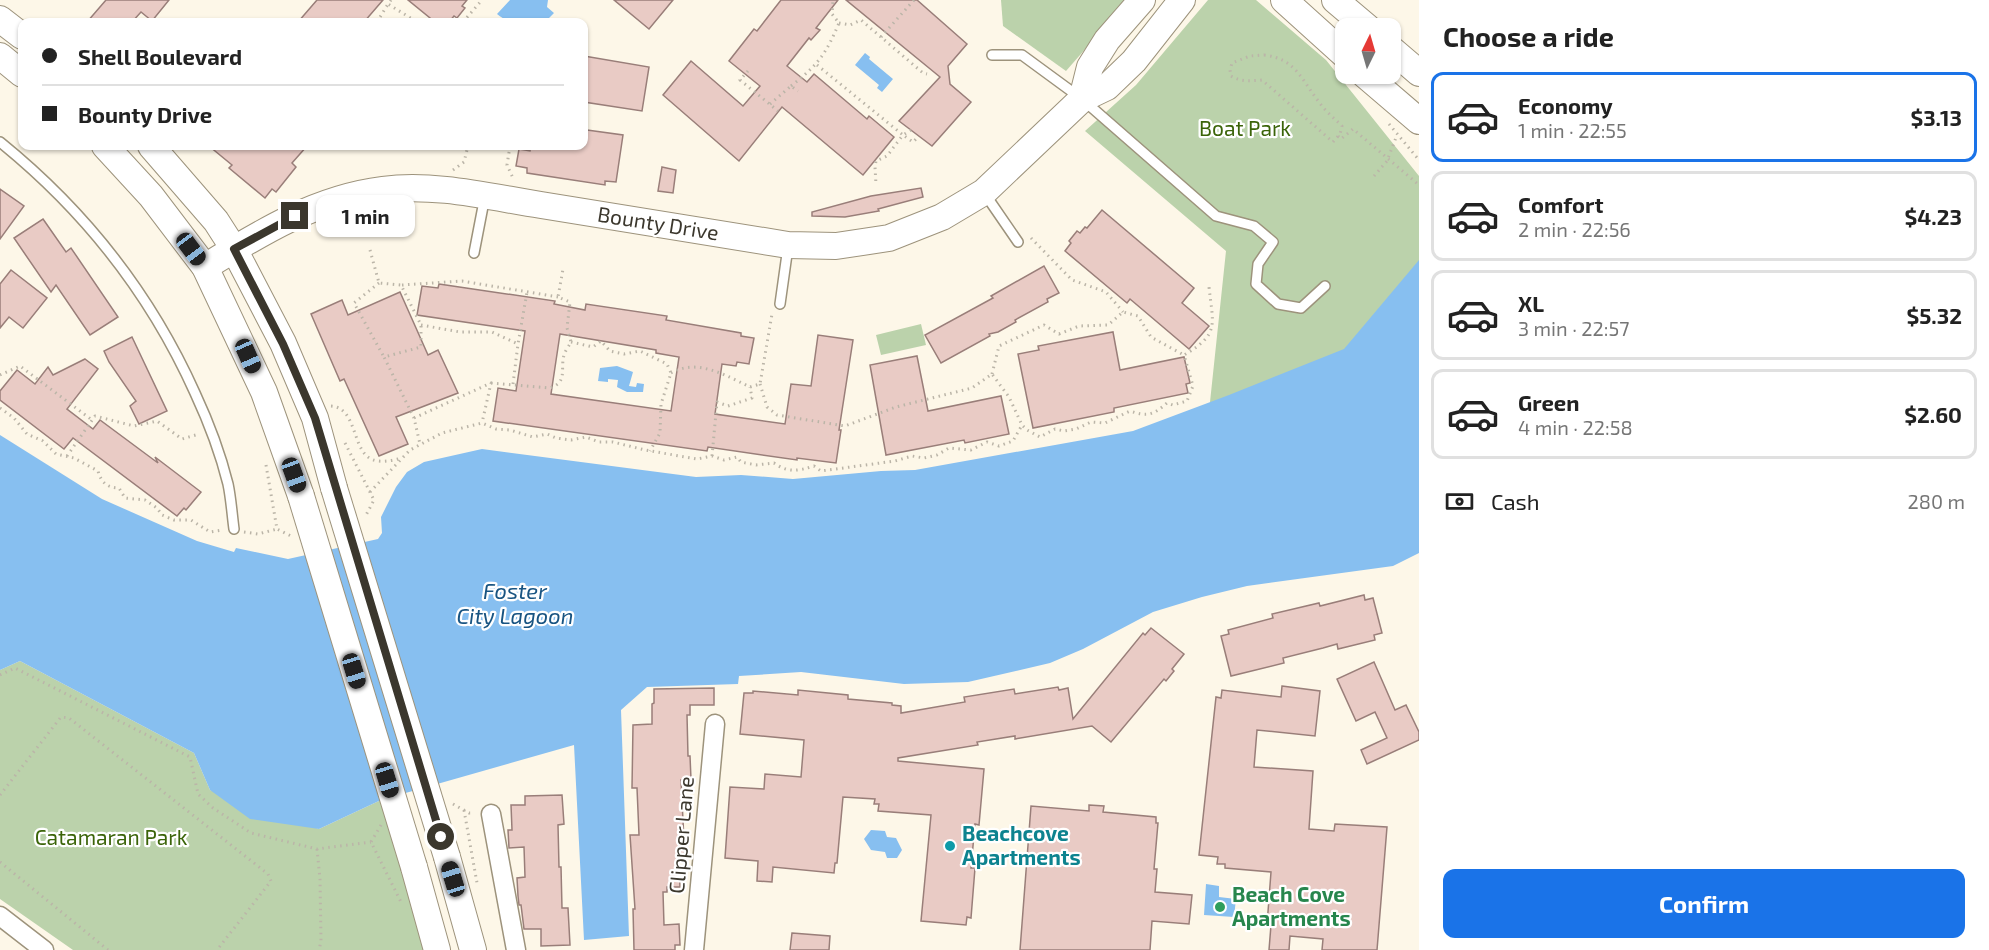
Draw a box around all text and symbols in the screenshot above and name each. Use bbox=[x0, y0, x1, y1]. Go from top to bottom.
north arrow bbox=[1335, 18, 1401, 84]
map controls bbox=[1335, 18, 1401, 84]
text: Choose a ride bbox=[1443, 20, 1614, 52]
text: Shell Boulevard bbox=[78, 43, 242, 69]
icon: car bbox=[1446, 90, 1500, 144]
text: Economy bbox=[1518, 92, 1613, 118]
text: Bounty Drive bbox=[78, 101, 212, 127]
text: $3.13 bbox=[1910, 104, 1962, 130]
park label: Boat Park bbox=[1199, 115, 1291, 140]
text: 1 min · 22:55 bbox=[1518, 118, 1627, 142]
icon: car bbox=[1446, 189, 1500, 243]
text: Comfort bbox=[1518, 191, 1603, 217]
callout: 1 min bbox=[316, 195, 415, 237]
street label: Bounty Drive bbox=[596, 201, 721, 244]
route end bbox=[281, 202, 308, 229]
text: $4.23 bbox=[1905, 203, 1962, 229]
text: 1 min bbox=[341, 204, 390, 228]
text: 2 min · 22:56 bbox=[1518, 217, 1631, 241]
car bbox=[173, 229, 209, 269]
icon: car bbox=[1446, 288, 1500, 342]
text: XL bbox=[1518, 290, 1544, 316]
text: $5.32 bbox=[1906, 302, 1962, 328]
text: 3 min · 22:57 bbox=[1518, 316, 1629, 340]
car bbox=[232, 336, 264, 376]
icon: car bbox=[1446, 387, 1500, 441]
text: Green bbox=[1518, 389, 1580, 415]
text: $2.60 bbox=[1904, 401, 1962, 427]
text: 4 min · 22:58 bbox=[1518, 415, 1633, 439]
car bbox=[279, 455, 309, 495]
icon: cash bbox=[1443, 485, 1476, 518]
text: Cash bbox=[1491, 488, 1540, 514]
text: 280 m bbox=[1908, 489, 1965, 513]
water label: Foster City Lagoon bbox=[457, 577, 573, 629]
car bbox=[340, 651, 368, 691]
car bbox=[373, 760, 401, 800]
street label: Clipper Lane bbox=[663, 775, 698, 894]
place label: Beachcove Apartments bbox=[962, 820, 1081, 869]
route start bbox=[427, 823, 454, 850]
park label: Catamaran Park bbox=[35, 824, 188, 849]
marker: Beachcove Apartments bbox=[943, 839, 957, 853]
car bbox=[439, 859, 467, 899]
button: Confirm bbox=[1443, 869, 1965, 938]
place label: Beach Cove Apartments bbox=[1232, 881, 1351, 930]
marker: Beach Cove Apartments bbox=[1213, 900, 1227, 914]

